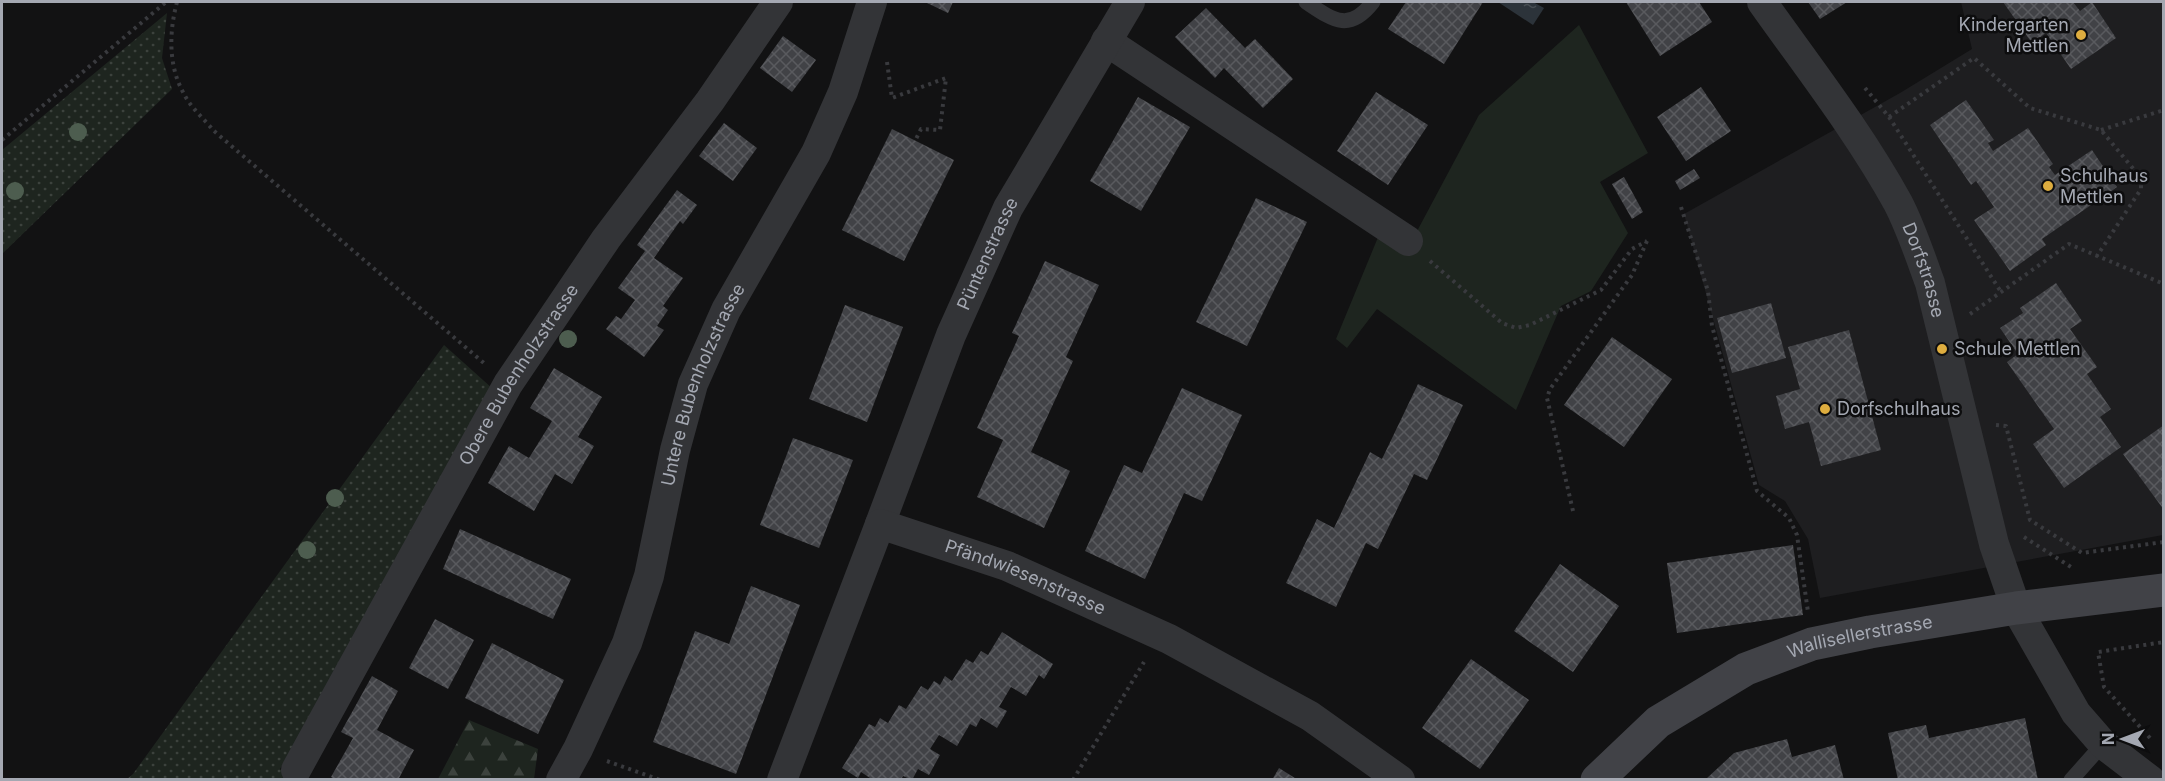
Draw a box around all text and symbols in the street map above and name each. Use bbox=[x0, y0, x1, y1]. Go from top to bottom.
place label: Kindergarten Mettlen bbox=[1959, 14, 2069, 56]
marker: Kindergarten Mettlen bbox=[2074, 28, 2088, 42]
place label: Schulhaus Mettlen bbox=[2060, 165, 2148, 207]
marker: Schulhaus Mettlen bbox=[2041, 179, 2055, 193]
street label: Püntenstrasse bbox=[953, 193, 1022, 313]
street label: Dorfstrasse bbox=[1898, 219, 1949, 320]
street label: Obere Bubenholzstrasse bbox=[454, 280, 583, 469]
street label: Untere Bubenholzstrasse bbox=[657, 280, 749, 488]
place label: Schule Mettlen bbox=[1954, 338, 2081, 359]
marker: Schule Mettlen bbox=[1935, 342, 1949, 356]
place label: Dorfschulhaus bbox=[1837, 398, 1960, 419]
marker: Dorfschulhaus bbox=[1818, 402, 1832, 416]
street label: Pfändwiesenstrasse bbox=[942, 535, 1109, 619]
street label: Wallisellerstrasse bbox=[1784, 611, 1934, 662]
north arrow bbox=[2093, 709, 2153, 769]
text: N bbox=[2098, 733, 2118, 745]

